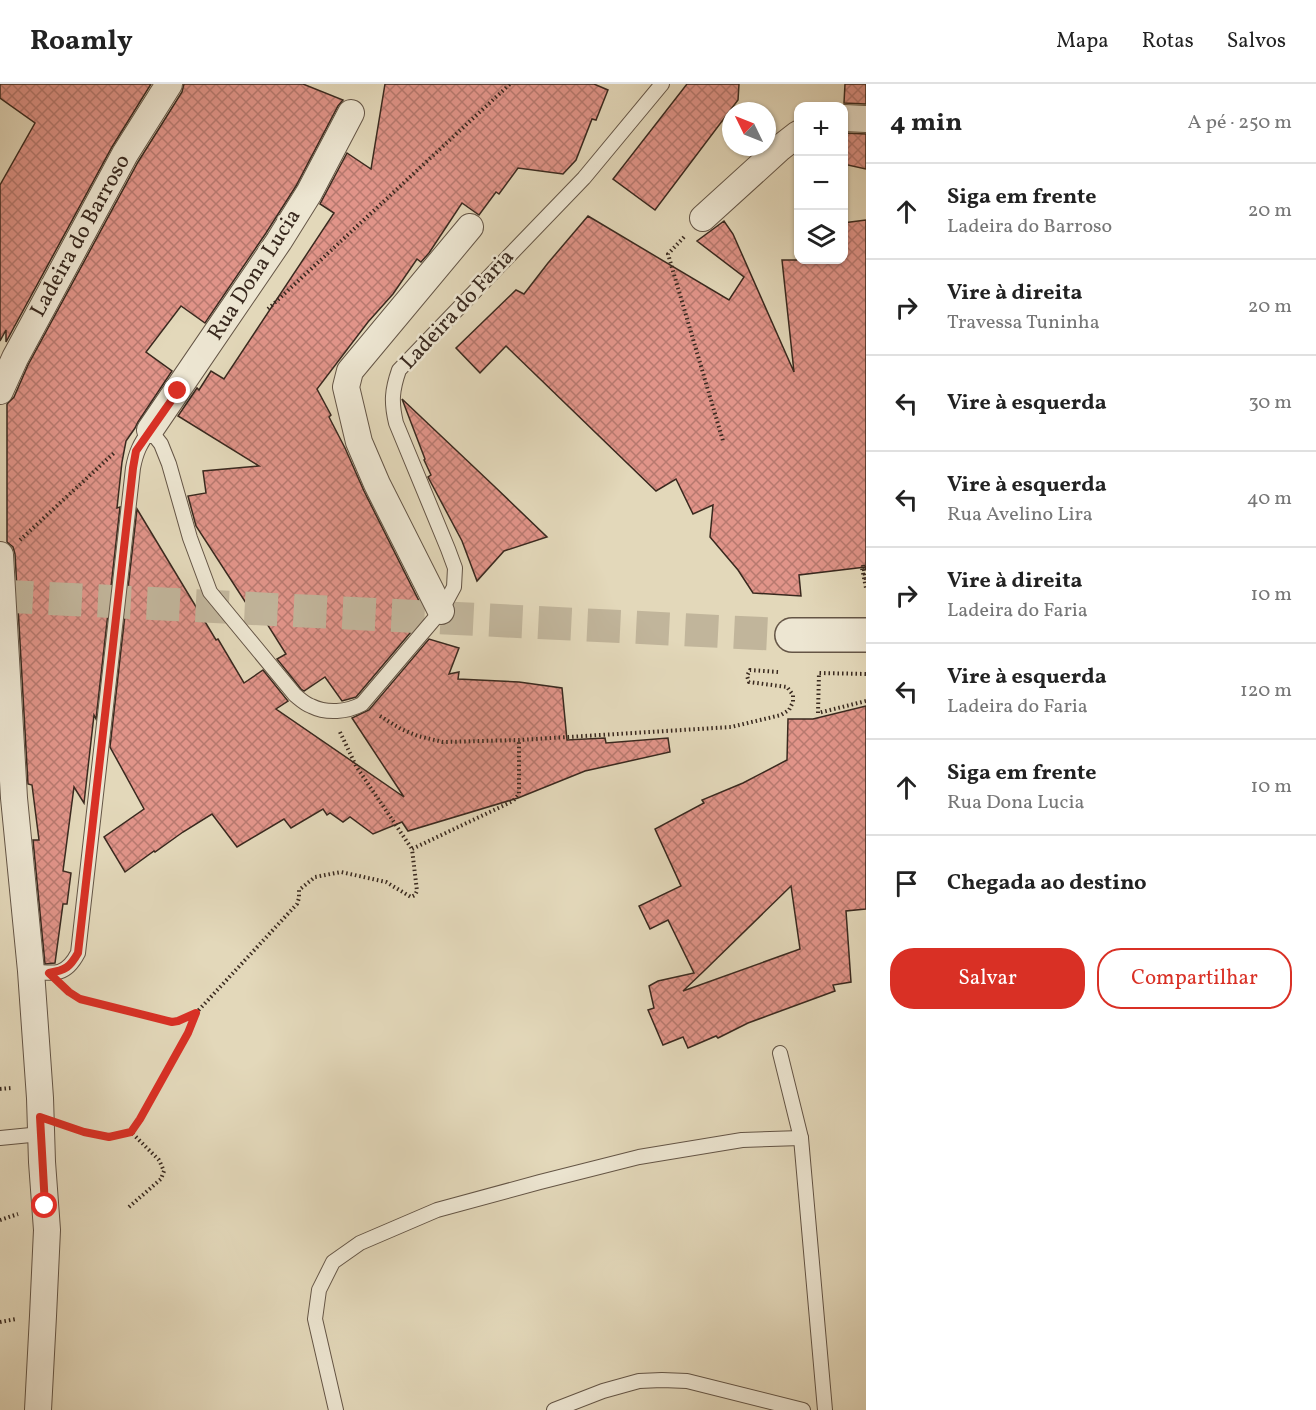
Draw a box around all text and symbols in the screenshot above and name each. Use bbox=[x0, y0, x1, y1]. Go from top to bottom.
text: Roamly bbox=[30, 22, 133, 61]
text: Mapa bbox=[1056, 27, 1109, 56]
text: Rotas bbox=[1142, 27, 1194, 56]
text: Salvos bbox=[1227, 27, 1286, 56]
north arrow bbox=[722, 102, 776, 156]
map controls bbox=[794, 102, 848, 264]
button: + bbox=[794, 102, 848, 156]
text: 4 min bbox=[890, 105, 962, 141]
text: A pé · 250 m bbox=[1187, 109, 1292, 137]
street label: Ladeira do Barroso bbox=[23, 149, 139, 323]
button: − bbox=[794, 156, 848, 210]
text: Siga em frente bbox=[947, 182, 1097, 213]
icon: ahead bbox=[890, 195, 923, 228]
text: 20 m bbox=[1248, 197, 1292, 225]
street label: Rua Dona Lucia bbox=[201, 203, 309, 347]
button: layers bbox=[794, 210, 848, 264]
text: Ladeira do Barroso bbox=[947, 213, 1112, 241]
street label: Ladeira do Faria bbox=[394, 243, 522, 377]
text: Vire à direita bbox=[947, 278, 1083, 309]
icon: right bbox=[890, 291, 923, 324]
text: 20 m bbox=[1248, 293, 1292, 321]
text: Travessa Tuninha bbox=[947, 309, 1100, 337]
route end bbox=[164, 377, 190, 403]
icon: left bbox=[890, 387, 923, 420]
text: Vire à esquerda bbox=[947, 388, 1107, 419]
text: 30 m bbox=[1248, 389, 1292, 417]
text: Vire à esquerda bbox=[947, 470, 1107, 501]
icon: left bbox=[890, 483, 923, 516]
text: 40 m bbox=[1247, 485, 1292, 513]
text: Rua Avelino Lira bbox=[947, 501, 1093, 529]
text: Vire à direita bbox=[947, 566, 1083, 597]
icon: right bbox=[890, 579, 923, 612]
text: 10 m bbox=[1251, 581, 1292, 609]
text: Ladeira do Faria bbox=[947, 597, 1088, 625]
text: Vire à esquerda bbox=[947, 662, 1107, 693]
icon: left bbox=[890, 675, 923, 708]
text: 120 m bbox=[1240, 677, 1292, 705]
text: Ladeira do Faria bbox=[947, 693, 1088, 721]
text: Siga em frente bbox=[947, 758, 1097, 789]
icon: ahead bbox=[890, 771, 923, 804]
text: 10 m bbox=[1251, 773, 1292, 801]
text: Rua Dona Lucia bbox=[947, 789, 1084, 817]
icon: arrive bbox=[890, 867, 923, 900]
text: Chegada ao destino bbox=[947, 868, 1147, 899]
button: Salvar bbox=[890, 948, 1085, 1009]
button: Compartilhar bbox=[1097, 948, 1292, 1009]
route start bbox=[31, 1192, 57, 1218]

